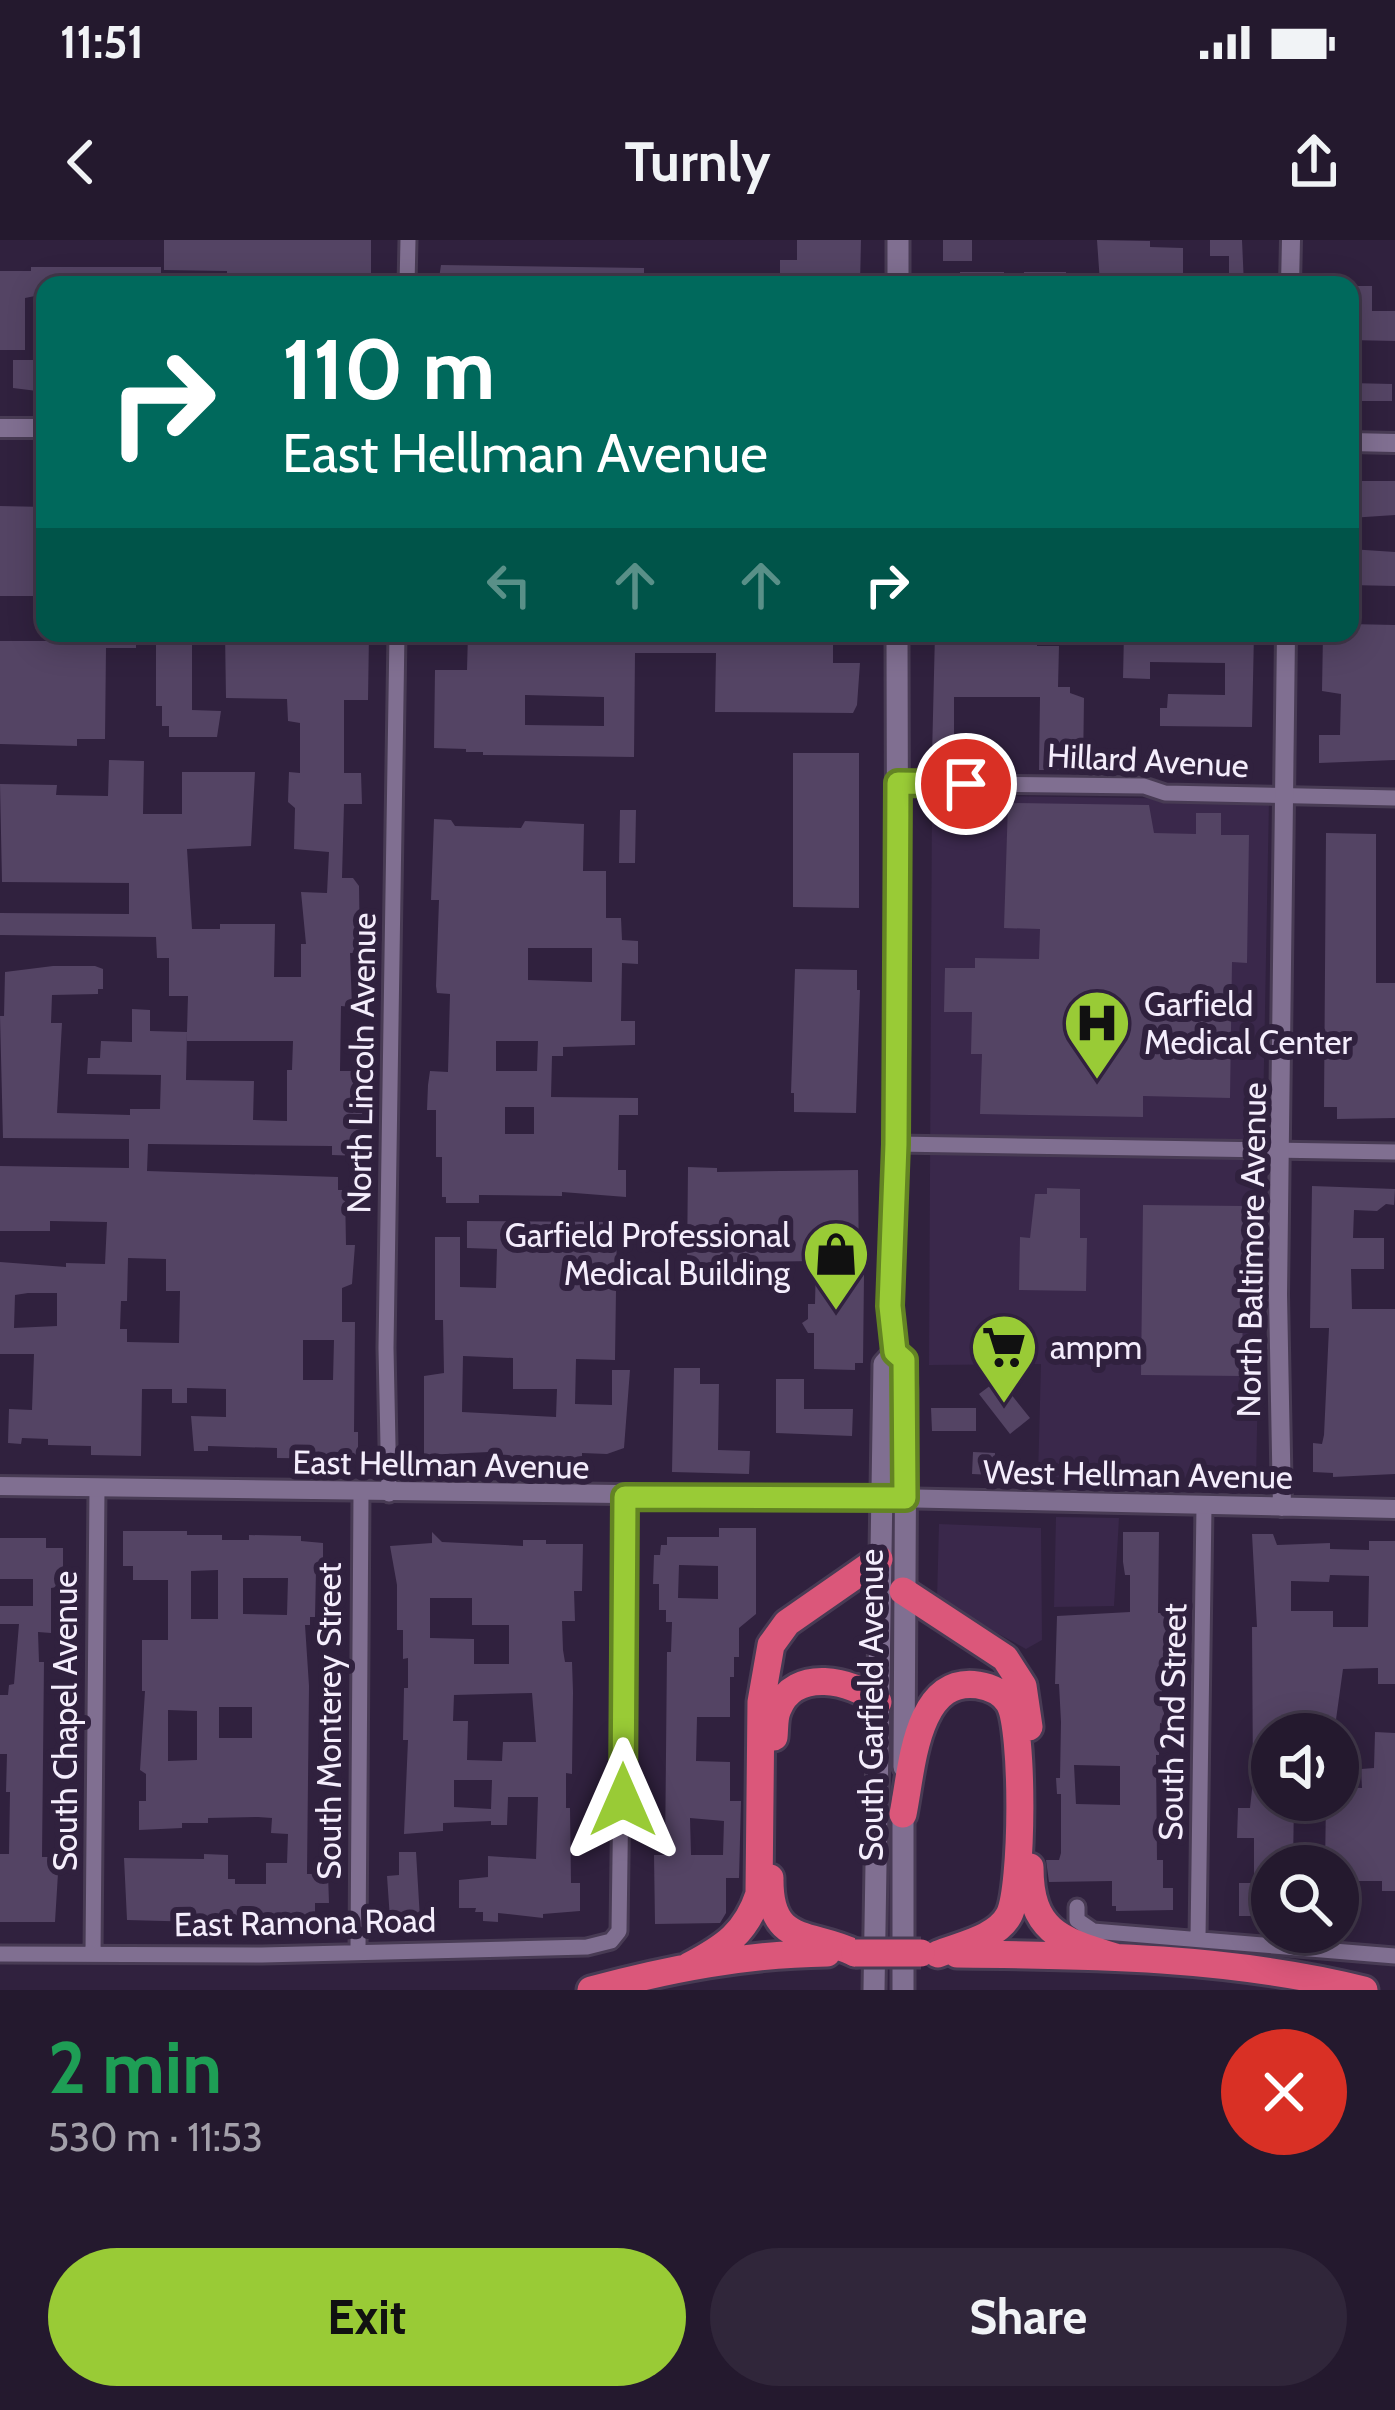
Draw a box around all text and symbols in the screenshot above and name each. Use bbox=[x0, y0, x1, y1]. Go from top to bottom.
text: 11:51 bbox=[60, 15, 144, 69]
icon: back bbox=[48, 129, 114, 195]
text: Turnly bbox=[625, 129, 770, 195]
icon: share bbox=[1281, 129, 1347, 195]
text: 110 m bbox=[282, 318, 495, 420]
icon: right bbox=[84, 324, 240, 480]
text: East Hellman Avenue bbox=[282, 420, 768, 486]
icon: left bbox=[476, 552, 542, 618]
icon: ahead bbox=[602, 552, 668, 618]
icon: ahead bbox=[728, 552, 794, 618]
icon: right bbox=[854, 552, 920, 618]
pin bbox=[915, 733, 1017, 835]
street label: Hillard Avenue bbox=[1046, 735, 1250, 785]
icon: arrive bbox=[933, 751, 999, 817]
street label: North Lincoln Avenue bbox=[338, 912, 384, 1214]
place label: Garfield Medical Center bbox=[1144, 984, 1352, 1062]
hospital icon: Garfield Medical Center bbox=[1062, 988, 1132, 1082]
street label: North Baltimore Avenue bbox=[1228, 1082, 1274, 1418]
place label: Garfield Professional Medical Building bbox=[505, 1215, 791, 1293]
shop icon: Garfield Professional Medical Building bbox=[801, 1219, 871, 1313]
supermarket icon: ampm bbox=[969, 1312, 1039, 1406]
place label: ampm bbox=[1050, 1327, 1142, 1367]
street label: East Hellman Avenue bbox=[292, 1441, 590, 1487]
street label: West Hellman Avenue bbox=[983, 1451, 1293, 1497]
street label: South Garfield Avenue bbox=[851, 1549, 891, 1861]
street label: South Monterey Street bbox=[309, 1562, 349, 1880]
street label: South Chapel Avenue bbox=[45, 1571, 85, 1871]
street label: South 2nd Street bbox=[1150, 1603, 1194, 1841]
map controls bbox=[1251, 1713, 1359, 1953]
button: sound bbox=[1251, 1713, 1359, 1821]
position arrow bbox=[560, 1737, 686, 1863]
button: search bbox=[1251, 1845, 1359, 1953]
street label: East Ramona Road bbox=[174, 1900, 436, 1944]
text: 2 min bbox=[48, 2024, 222, 2111]
button: close bbox=[1221, 2029, 1347, 2155]
text: 530 m · 11:53 bbox=[48, 2113, 263, 2161]
button: Exit bbox=[48, 2248, 686, 2386]
button: Share bbox=[710, 2248, 1347, 2386]

